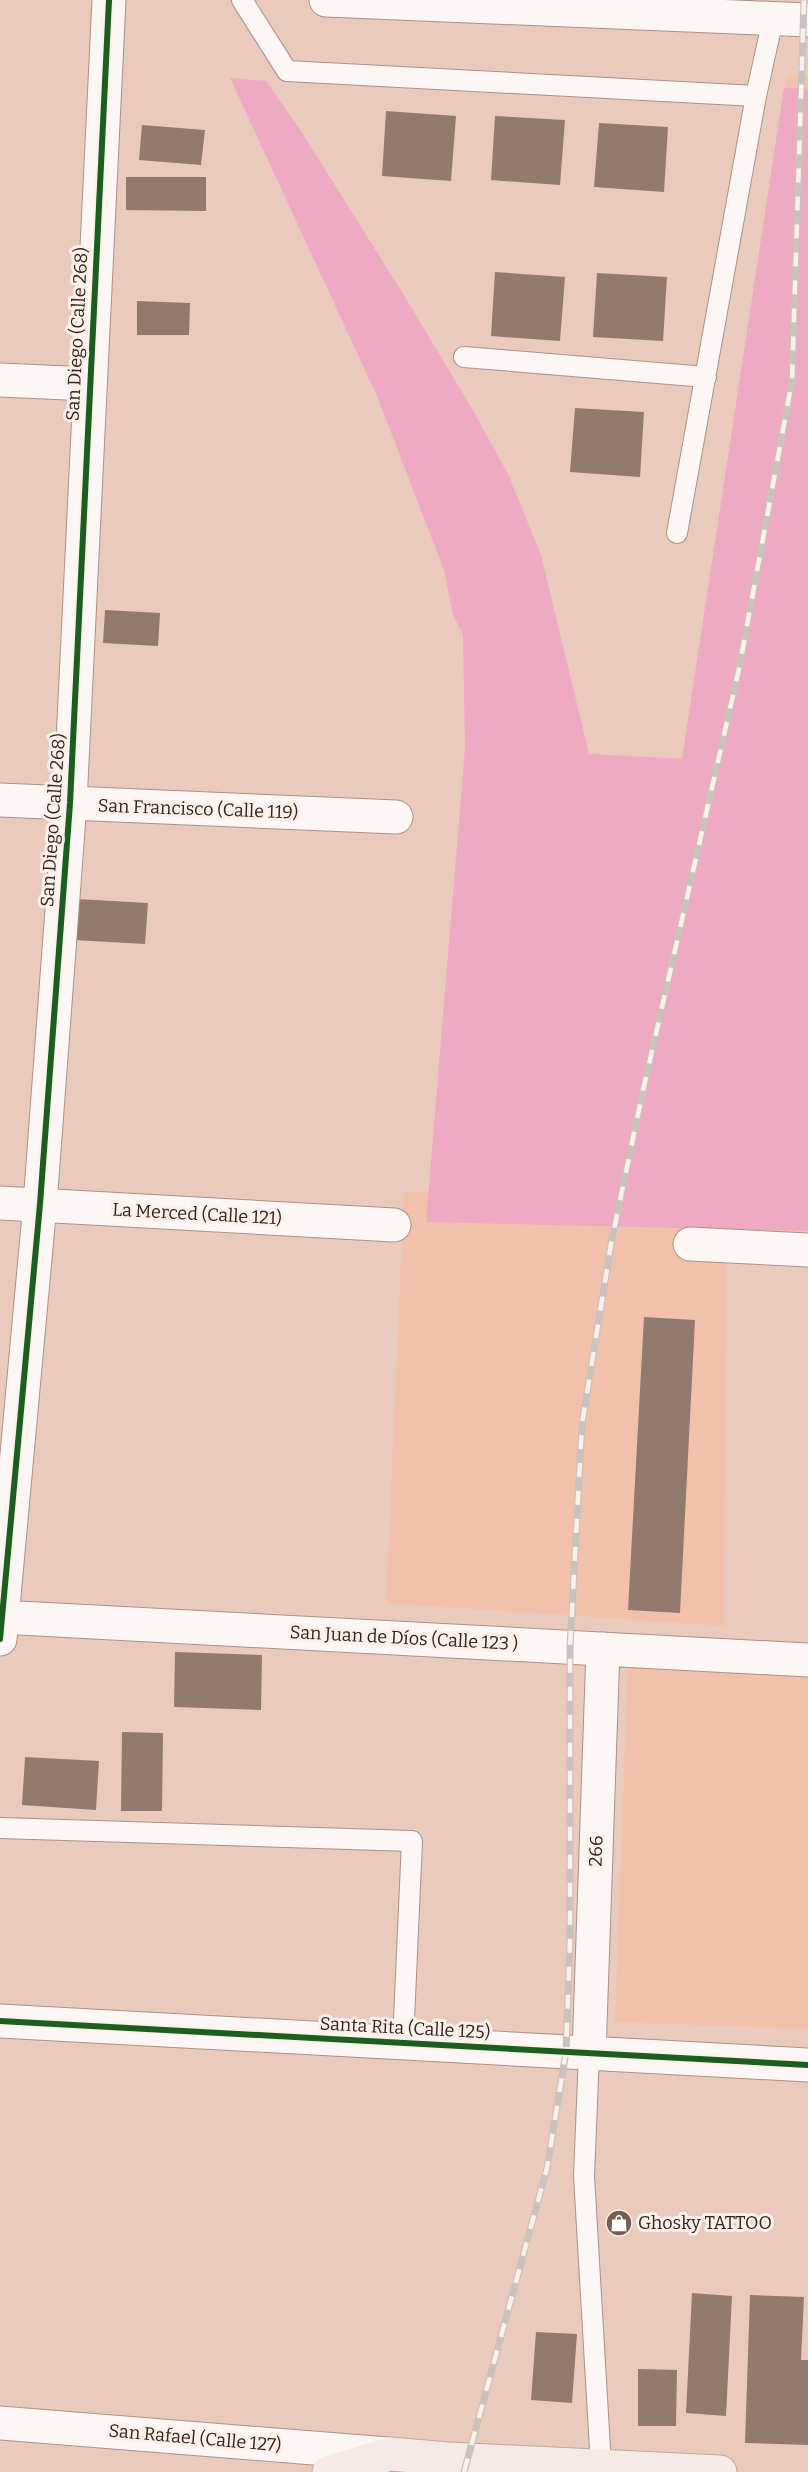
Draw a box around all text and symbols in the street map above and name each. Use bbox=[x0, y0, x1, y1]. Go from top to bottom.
street label: San Diego (Calle 268) bbox=[61, 247, 93, 421]
street label: San Diego (Calle 268) bbox=[36, 732, 70, 908]
street label: San Francisco (Calle 119) bbox=[97, 795, 299, 823]
street label: La Merced (Calle 121) bbox=[112, 1199, 282, 1229]
street label: San Juan de Díos (Calle 123 ) bbox=[289, 1621, 519, 1655]
street label: 266 bbox=[584, 1835, 608, 1867]
street label: Santa Rita (Calle 125) bbox=[319, 2013, 491, 2043]
shop icon: Ghosky TATTOO bbox=[604, 2208, 634, 2238]
place label: Ghosky TATTOO bbox=[638, 2212, 772, 2234]
street label: San Rafael (Calle 127) bbox=[108, 2419, 282, 2457]

